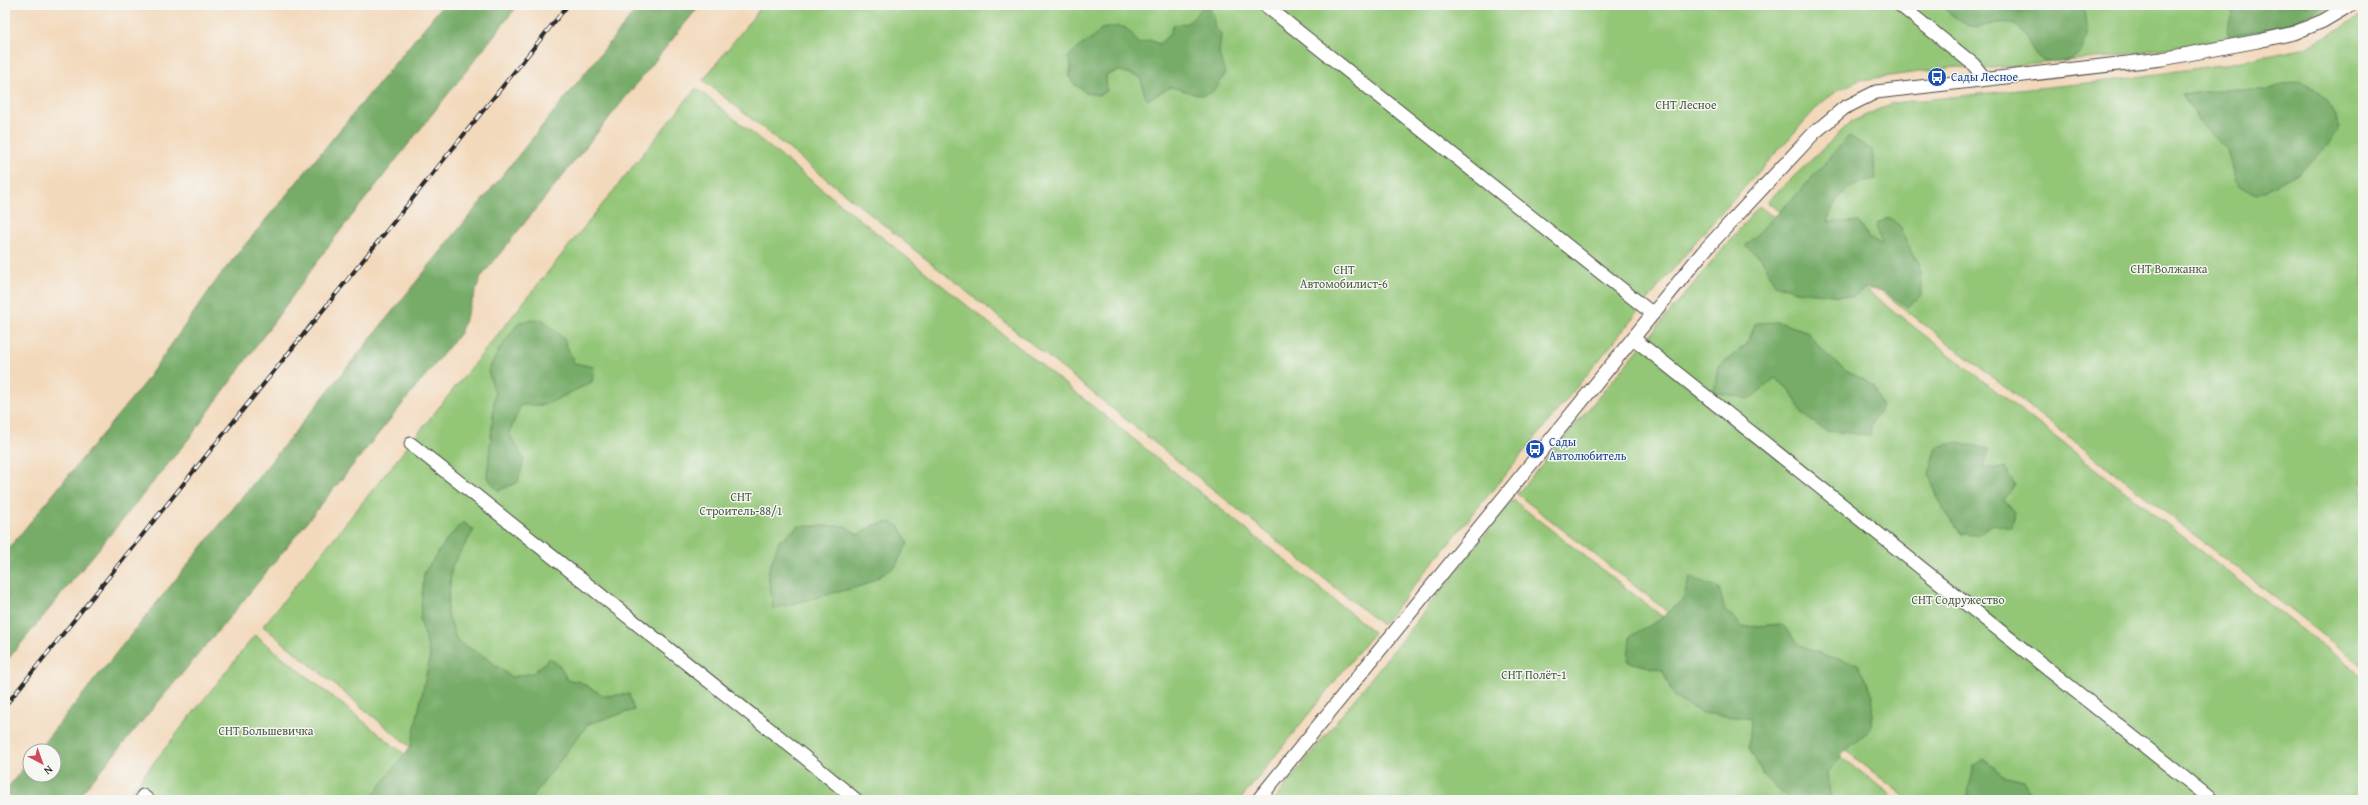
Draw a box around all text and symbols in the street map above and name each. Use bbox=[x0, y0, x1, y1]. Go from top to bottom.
bus stop icon: Сады Лесное bbox=[1926, 66, 1948, 88]
place label: Сады Лесное bbox=[1951, 68, 2018, 85]
park label: СНТ Лесное bbox=[1655, 96, 1717, 113]
park label: СНТ Волжанка bbox=[2131, 260, 2208, 277]
park label: СНТ Автомобилист-6 bbox=[1300, 261, 1388, 292]
place label: Сады Автолюбитель bbox=[1549, 433, 1627, 464]
bus stop icon: Сады Автолюбитель bbox=[1524, 438, 1546, 460]
park label: СНТ Строитель-88/1 bbox=[700, 488, 783, 519]
park label: СНТ Содружество bbox=[1911, 591, 2005, 608]
park label: СНТ Полёт-1 bbox=[1501, 666, 1567, 683]
park label: СНТ Большевичка bbox=[218, 722, 314, 739]
north arrow bbox=[22, 743, 62, 783]
text: N bbox=[40, 762, 57, 779]

